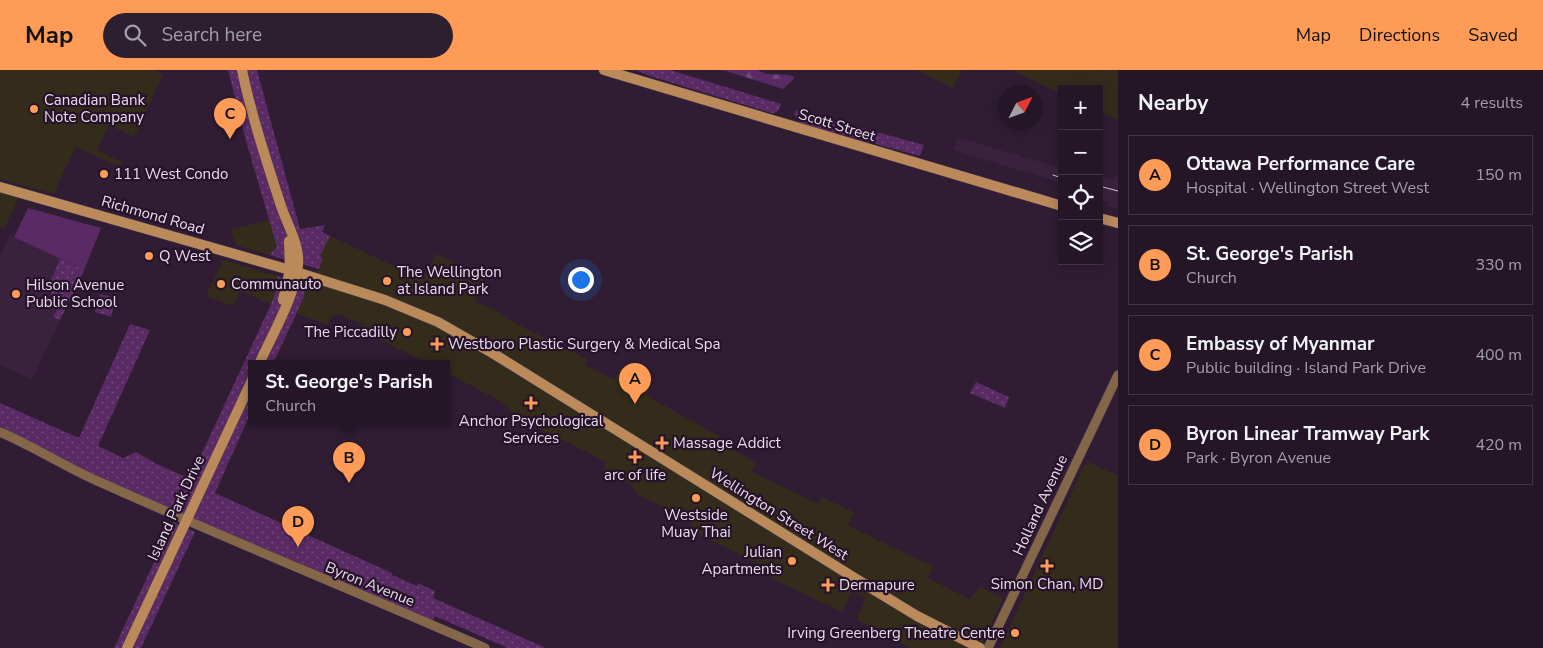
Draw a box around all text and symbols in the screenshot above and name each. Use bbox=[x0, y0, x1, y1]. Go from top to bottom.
search box bbox=[103, 13, 453, 58]
text: Map bbox=[25, 19, 73, 51]
icon: search bbox=[121, 21, 149, 49]
text: Search here bbox=[161, 22, 262, 48]
text: Map bbox=[1296, 23, 1331, 47]
text: Directions bbox=[1359, 23, 1440, 47]
text: Saved bbox=[1468, 23, 1518, 47]
north arrow bbox=[998, 85, 1043, 130]
map controls bbox=[1058, 85, 1103, 265]
button: + bbox=[1058, 85, 1103, 130]
text: Nearby bbox=[1138, 89, 1208, 117]
place label: Canadian Bank Note Company bbox=[44, 90, 145, 127]
text: 4 results bbox=[1461, 92, 1523, 114]
pin: C bbox=[214, 98, 246, 139]
marker: Canadian Bank Note Company bbox=[28, 103, 40, 115]
street label: Scott Street bbox=[796, 104, 879, 146]
button: − bbox=[1058, 130, 1103, 175]
text: Ottawa Performance Care bbox=[1186, 151, 1415, 177]
place label: 111 West Condo bbox=[114, 164, 228, 184]
text: A bbox=[1149, 164, 1161, 186]
text: 150 m bbox=[1475, 164, 1522, 186]
marker: 111 West Condo bbox=[98, 168, 110, 180]
button: locate bbox=[1058, 175, 1103, 220]
text: Hospital · Wellington Street West bbox=[1186, 177, 1429, 199]
street label: Richmond Road bbox=[99, 191, 207, 239]
button: layers bbox=[1058, 220, 1103, 265]
text: St. George's Parish bbox=[1186, 241, 1354, 267]
place label: Q West bbox=[159, 246, 211, 266]
marker: Q West bbox=[143, 250, 155, 262]
text: B bbox=[1149, 254, 1161, 276]
text: 330 m bbox=[1475, 254, 1522, 276]
place label: The Wellington at Island Park bbox=[397, 262, 502, 299]
your location bbox=[568, 267, 594, 293]
text: Church bbox=[1186, 267, 1237, 289]
place label: Communauto bbox=[231, 274, 321, 294]
place label: Hilson Avenue Public School bbox=[26, 275, 124, 312]
marker: The Wellington at Island Park bbox=[381, 275, 393, 287]
marker: Communauto bbox=[215, 278, 227, 290]
marker: Hilson Avenue Public School bbox=[10, 288, 22, 300]
place label: The Piccadilly bbox=[304, 322, 397, 342]
marker: The Piccadilly bbox=[401, 326, 413, 338]
text: Embassy of Myanmar bbox=[1186, 331, 1374, 357]
place label: Westboro Plastic Surgery & Medical Spa bbox=[448, 334, 721, 354]
marker: Westboro Plastic Surgery & Medical Spa bbox=[430, 337, 444, 351]
text: C bbox=[1150, 344, 1160, 366]
text: 400 m bbox=[1475, 344, 1522, 366]
text: Public building · Island Park Drive bbox=[1186, 357, 1426, 379]
popup bbox=[248, 360, 450, 425]
pin: A bbox=[619, 363, 651, 404]
text: St. George's Parish bbox=[265, 369, 433, 395]
text: Church bbox=[265, 395, 316, 417]
marker: Anchor Psychological Services bbox=[524, 396, 538, 410]
place label: Anchor Psychological Services bbox=[459, 411, 604, 448]
text: Byron Linear Tramway Park bbox=[1186, 421, 1430, 447]
place label: Massage Addict bbox=[673, 433, 782, 453]
text: D bbox=[1149, 434, 1161, 456]
text: 420 m bbox=[1475, 434, 1522, 456]
marker: Massage Addict bbox=[655, 436, 669, 450]
pin: B bbox=[333, 442, 365, 483]
text: Park · Byron Avenue bbox=[1186, 447, 1331, 469]
marker: arc of life bbox=[628, 450, 642, 464]
street label: Holland Avenue bbox=[1008, 451, 1072, 559]
street label: Island Park Drive bbox=[143, 452, 209, 564]
street label: Wellington Street West bbox=[706, 463, 853, 565]
place label: arc of life bbox=[604, 465, 666, 485]
marker: Westside Muay Thai bbox=[690, 492, 702, 504]
place label: Westside Muay Thai bbox=[661, 505, 731, 542]
pin: D bbox=[282, 506, 314, 547]
place label: Julian Apartments bbox=[702, 542, 782, 579]
marker: Julian Apartments bbox=[786, 555, 798, 567]
street label: Byron Avenue bbox=[322, 557, 418, 611]
marker: Simon Chan, MD bbox=[1040, 559, 1054, 573]
place label: Simon Chan, MD bbox=[991, 574, 1103, 594]
place label: Dermapure bbox=[839, 575, 915, 595]
marker: Dermapure bbox=[821, 578, 835, 592]
place label: Irving Greenberg Theatre Centre bbox=[787, 623, 1005, 643]
marker: Irving Greenberg Theatre Centre bbox=[1009, 627, 1021, 639]

